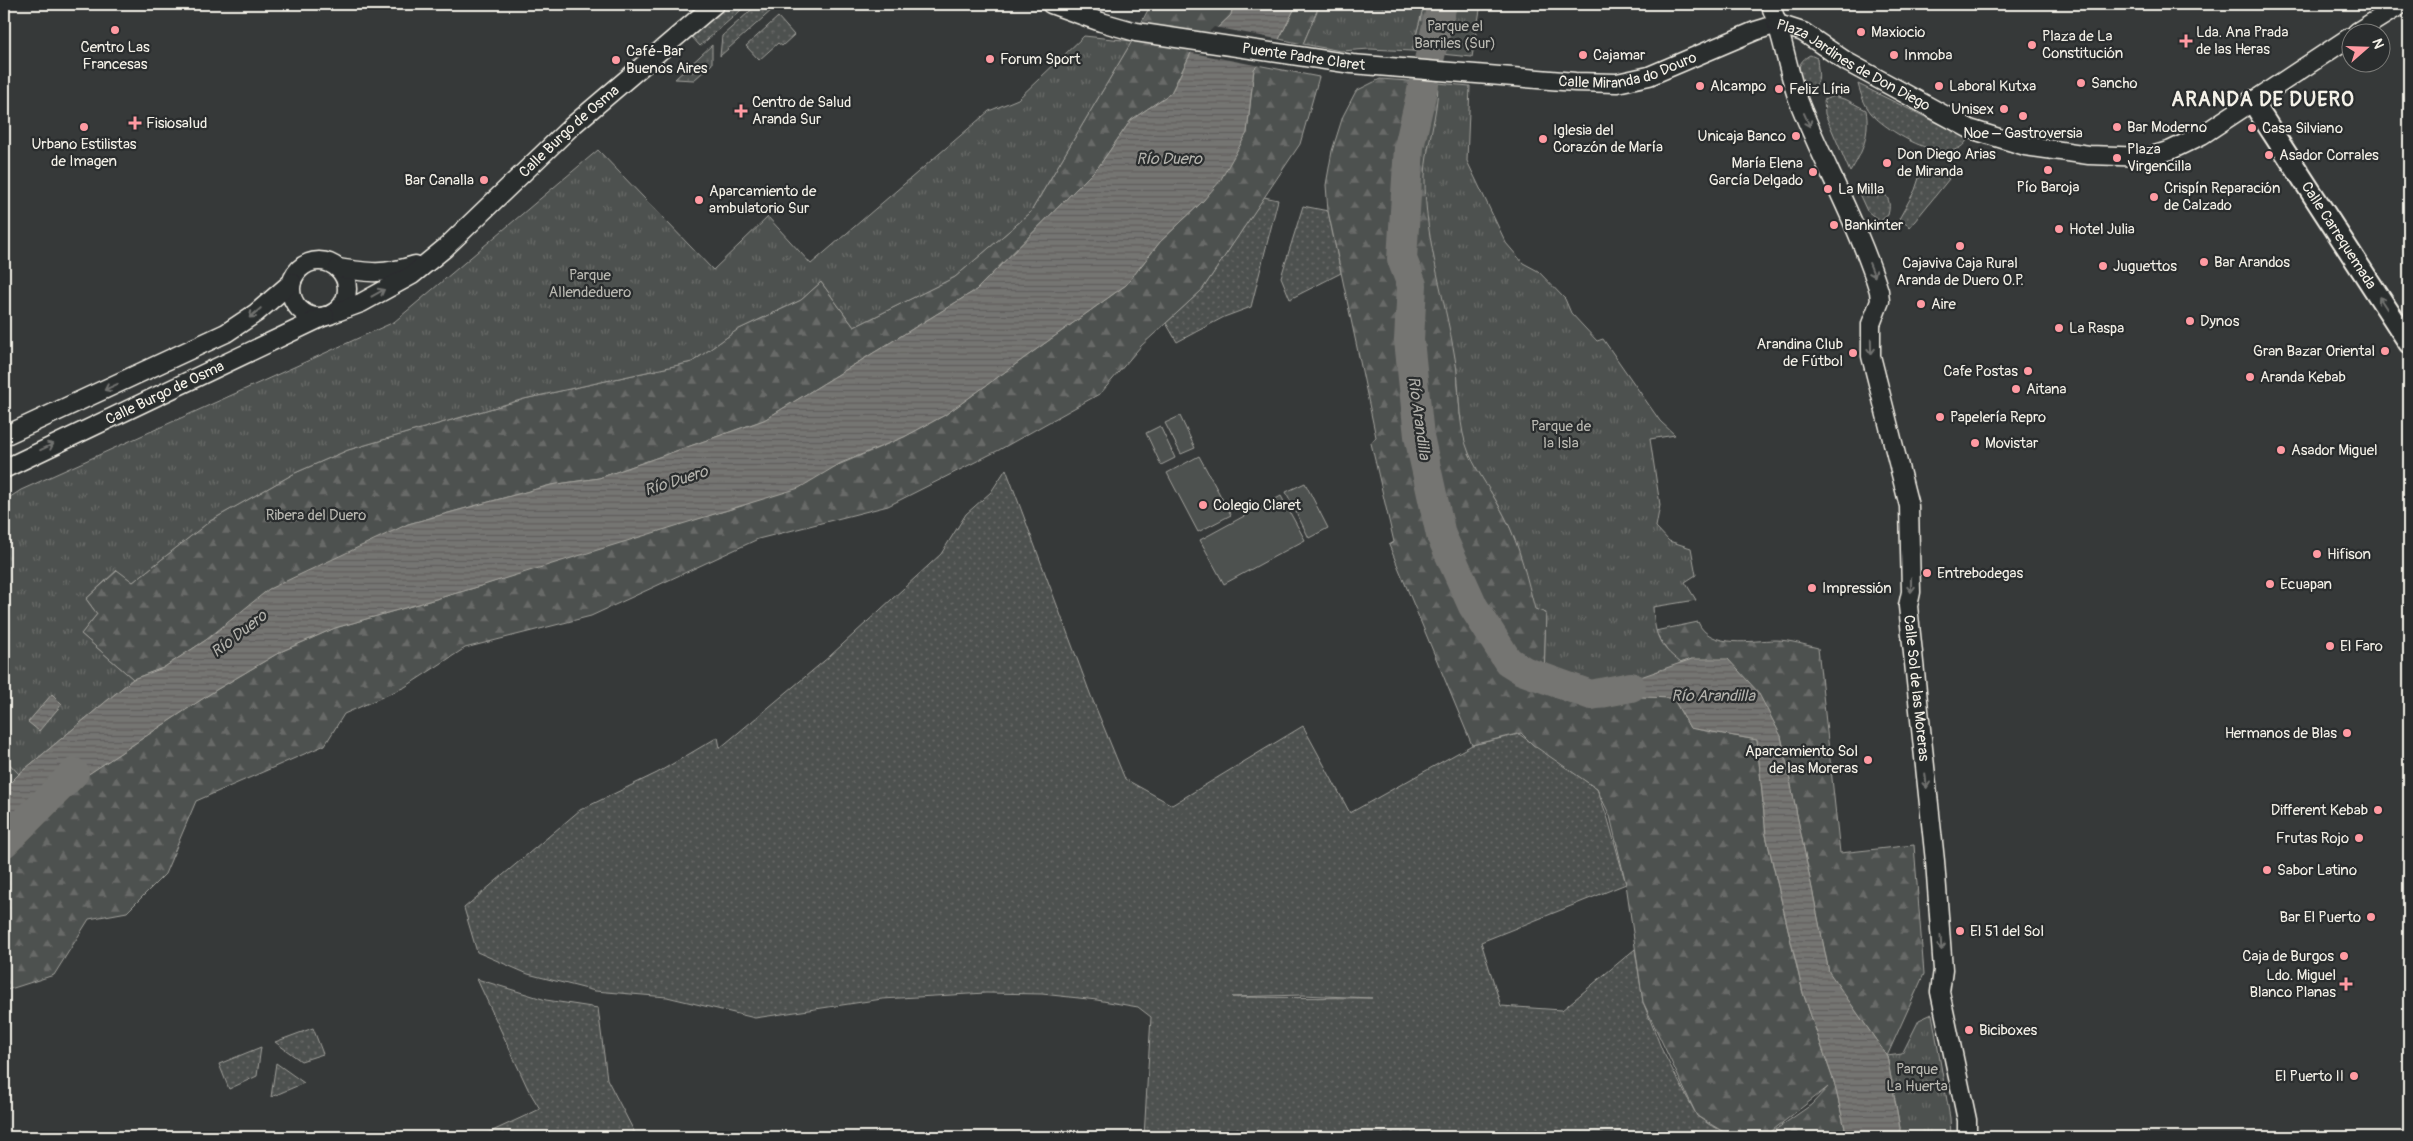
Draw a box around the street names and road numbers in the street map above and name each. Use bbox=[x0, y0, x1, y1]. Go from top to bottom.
street label: Plaza Jardines de Don Diego bbox=[1774, 15, 1934, 115]
street label: Puente Padre Claret bbox=[1241, 38, 1367, 75]
street label: Calle Miranda do Douro bbox=[1558, 47, 1699, 93]
street label: Calle Burgo de Osma bbox=[515, 81, 623, 182]
street label: Calle Carrequemada bbox=[2297, 178, 2381, 293]
street label: Calle Burgo de Osma bbox=[102, 356, 227, 429]
street label: Calle Sol de las Moreras bbox=[1900, 614, 1934, 762]

